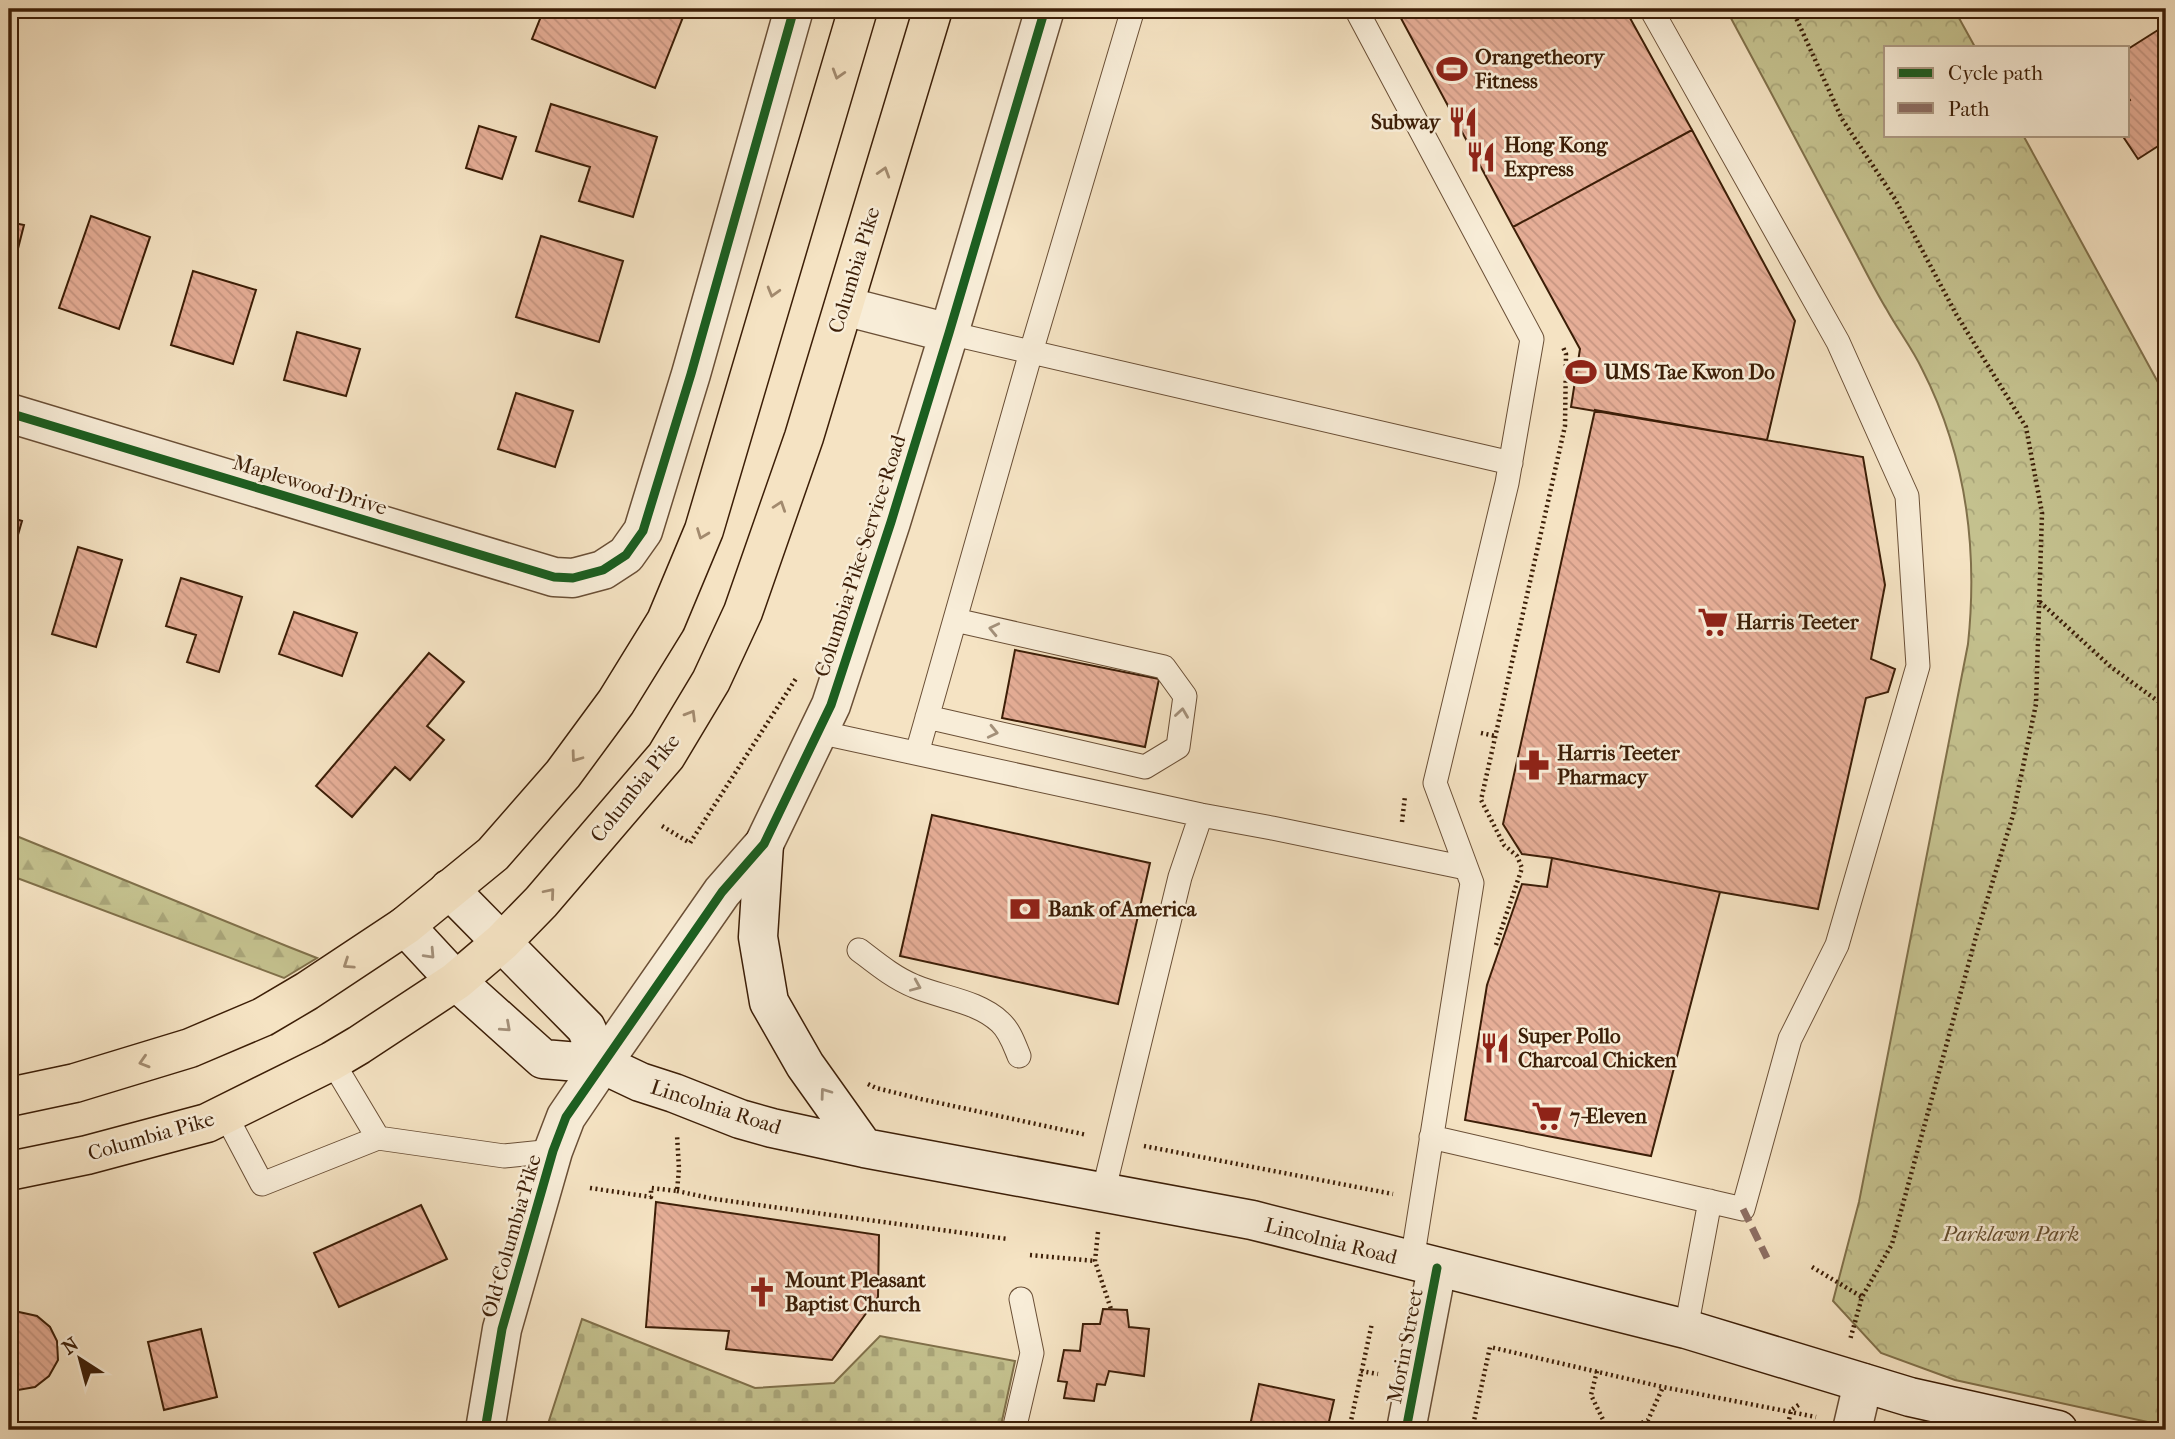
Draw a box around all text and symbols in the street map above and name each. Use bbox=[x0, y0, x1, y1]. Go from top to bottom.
place label: Orangetheory Fitness bbox=[1474, 45, 1606, 93]
legend bbox=[1884, 46, 2130, 136]
sports icon: Orangetheory Fitness bbox=[1435, 52, 1469, 86]
text: Cycle path bbox=[1948, 61, 2043, 85]
one-way arrow bbox=[832, 68, 847, 80]
text: Path bbox=[1948, 97, 1990, 121]
restaurant icon: Subway bbox=[1446, 105, 1480, 139]
place label: Subway bbox=[1371, 110, 1442, 134]
place label: Hong Kong Express bbox=[1504, 133, 1608, 181]
restaurant icon: Hong Kong Express bbox=[1464, 140, 1498, 174]
one-way arrow bbox=[875, 166, 890, 178]
street label: Columbia Pike bbox=[823, 204, 885, 336]
one-way arrow bbox=[767, 286, 782, 298]
sports icon: UMS Tae Kwon Do bbox=[1564, 355, 1598, 389]
place label: UMS Tae Kwon Do bbox=[1603, 360, 1775, 384]
street label: Columbia Pike Service Road bbox=[810, 432, 911, 680]
street label: Maplewood Drive bbox=[230, 450, 390, 520]
one-way arrow bbox=[772, 501, 786, 513]
one-way arrow bbox=[697, 527, 711, 539]
supermarket icon: Harris Teeter bbox=[1696, 605, 1730, 639]
place label: Harris Teeter bbox=[1736, 610, 1860, 634]
one-way arrow bbox=[988, 623, 1000, 637]
one-way arrow bbox=[1175, 707, 1190, 719]
one-way arrow bbox=[682, 709, 695, 722]
one-way arrow bbox=[987, 724, 999, 739]
street label: Columbia Pike bbox=[585, 729, 685, 847]
place label: Harris Teeter Pharmacy bbox=[1557, 741, 1681, 789]
pharmacy icon: Harris Teeter Pharmacy bbox=[1517, 748, 1551, 782]
one-way arrow bbox=[572, 749, 584, 761]
one-way arrow bbox=[542, 888, 554, 901]
bank icon: Bank of America bbox=[1008, 892, 1042, 926]
place label: Bank of America bbox=[1048, 897, 1197, 921]
one-way arrow bbox=[422, 946, 435, 959]
one-way arrow bbox=[343, 956, 356, 968]
one-way arrow bbox=[909, 978, 922, 992]
one-way arrow bbox=[498, 1019, 511, 1031]
place label: Super Pollo Charcoal Chicken bbox=[1518, 1024, 1678, 1072]
restaurant icon: Super Pollo Charcoal Chicken bbox=[1478, 1031, 1512, 1065]
one-way arrow bbox=[138, 1054, 150, 1069]
street label: Lincolnia Road bbox=[648, 1075, 785, 1140]
one-way arrow bbox=[820, 1088, 833, 1101]
supermarket icon: 7-Eleven bbox=[1530, 1099, 1564, 1133]
place label: 7-Eleven bbox=[1569, 1104, 1648, 1128]
street label: Columbia Pike bbox=[85, 1106, 217, 1166]
street label: Old Columbia Pike bbox=[476, 1152, 546, 1320]
street label: Lincolnia Road bbox=[1262, 1213, 1400, 1269]
park label: Parklawn Park bbox=[1942, 1222, 2079, 1246]
place label: Mount Pleasant Baptist Church bbox=[784, 1268, 926, 1316]
church icon: Mount Pleasant Baptist Church bbox=[745, 1275, 779, 1309]
street label: Morin Street bbox=[1382, 1286, 1428, 1406]
north arrow bbox=[46, 1324, 116, 1394]
text: N bbox=[58, 1333, 83, 1359]

